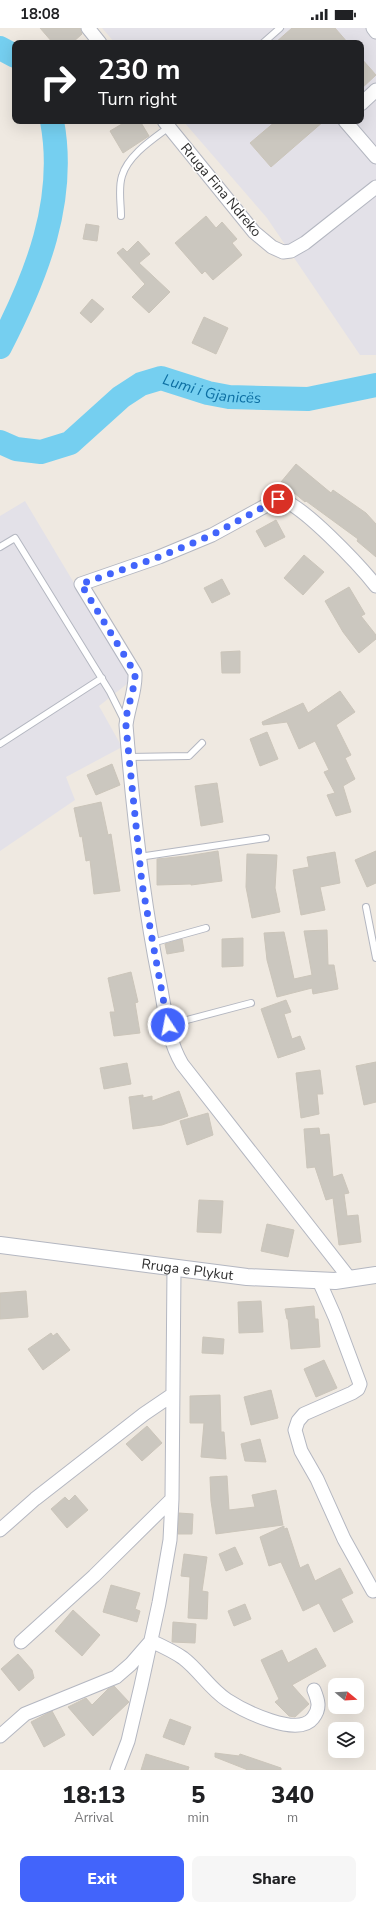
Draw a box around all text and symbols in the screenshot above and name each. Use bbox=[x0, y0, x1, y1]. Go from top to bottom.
text: 18:08 bbox=[20, 4, 60, 24]
text: 230 m bbox=[98, 51, 181, 89]
icon: right bbox=[32, 56, 84, 108]
text: Turn right bbox=[98, 87, 177, 111]
street label: Rruga Fina Ndreko bbox=[176, 139, 266, 241]
water label: Lumi i Gjanicës bbox=[160, 369, 261, 408]
pin bbox=[261, 482, 295, 516]
icon: arrive bbox=[267, 488, 289, 510]
position arrow bbox=[147, 1004, 189, 1046]
street label: Rruga e Plykut bbox=[140, 1254, 235, 1285]
north arrow bbox=[328, 1678, 364, 1714]
map controls bbox=[328, 1678, 364, 1758]
button: layers bbox=[328, 1722, 364, 1758]
text: 18:13 bbox=[62, 1779, 126, 1811]
text: 5 bbox=[191, 1779, 206, 1811]
text: 340 bbox=[271, 1779, 314, 1811]
text: Arrival bbox=[74, 1809, 113, 1827]
text: min bbox=[188, 1809, 209, 1827]
text: m bbox=[287, 1809, 298, 1827]
button: Exit bbox=[20, 1856, 184, 1902]
button: Share bbox=[192, 1856, 356, 1902]

